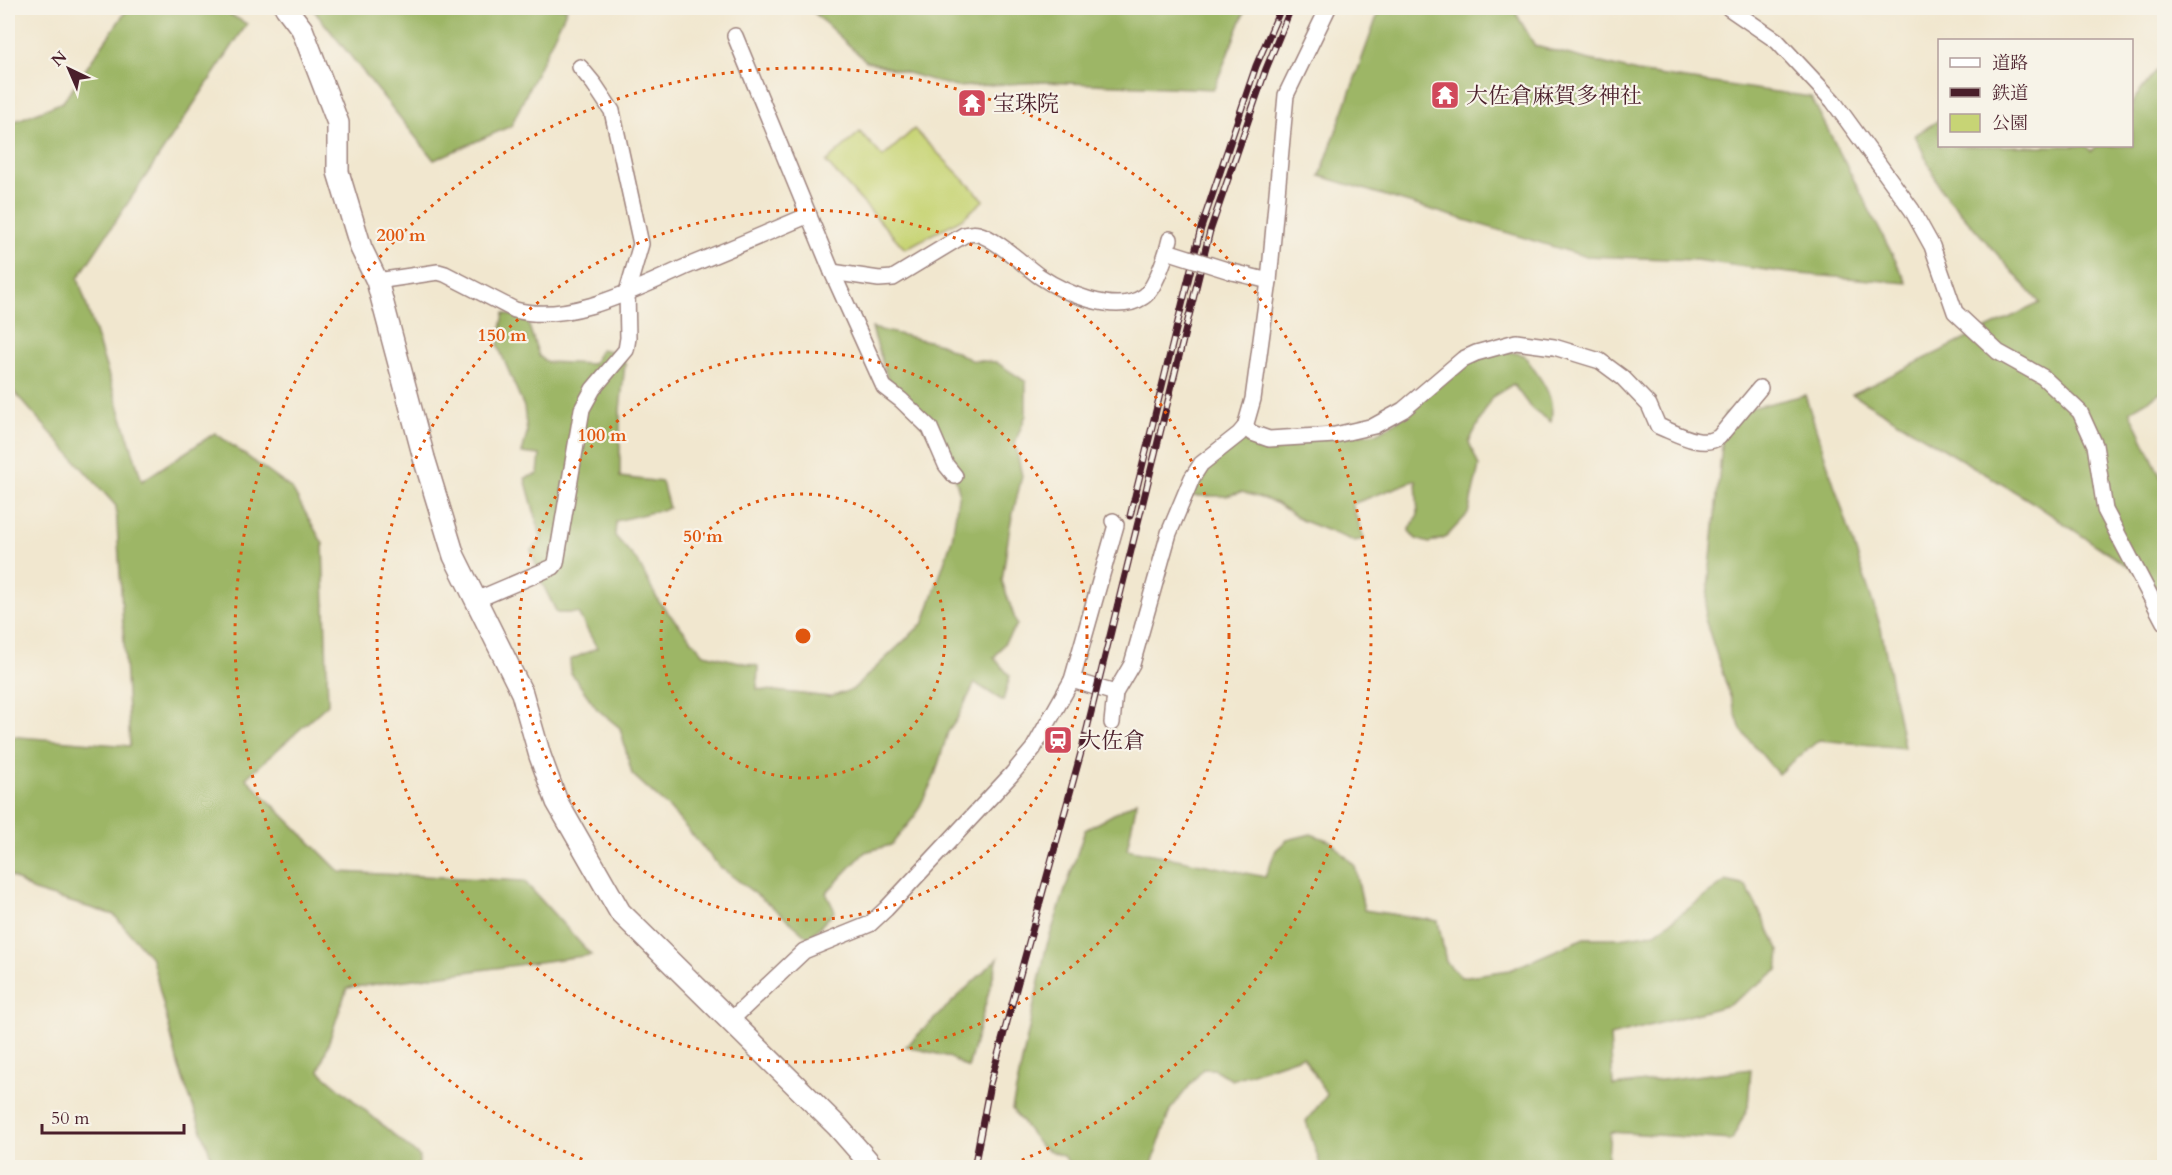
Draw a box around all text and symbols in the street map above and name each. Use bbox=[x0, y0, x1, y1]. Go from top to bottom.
north arrow bbox=[39, 39, 99, 99]
legend bbox=[1938, 39, 2133, 147]
text: N bbox=[47, 46, 72, 72]
text: 道路 bbox=[1992, 51, 2028, 76]
temple icon: 大佐倉麻賀多神社 bbox=[1429, 79, 1461, 111]
place label: 大佐倉麻賀多神社 bbox=[1466, 81, 1642, 111]
text: 鉄道 bbox=[1992, 81, 2028, 106]
temple icon: 宝珠院 bbox=[956, 87, 988, 119]
place label: 宝珠院 bbox=[993, 89, 1059, 119]
text: 公園 bbox=[1992, 111, 2028, 136]
text: 200 m bbox=[376, 223, 426, 248]
text: 150 m bbox=[477, 323, 527, 348]
text: 100 m bbox=[577, 423, 627, 448]
text: 50 m bbox=[683, 524, 723, 549]
centre of rings bbox=[793, 626, 813, 646]
station icon: 大佐倉 bbox=[1042, 724, 1074, 756]
place label: 大佐倉 bbox=[1079, 726, 1145, 756]
scale bar bbox=[42, 1097, 184, 1135]
text: 50 m bbox=[51, 1106, 90, 1131]

